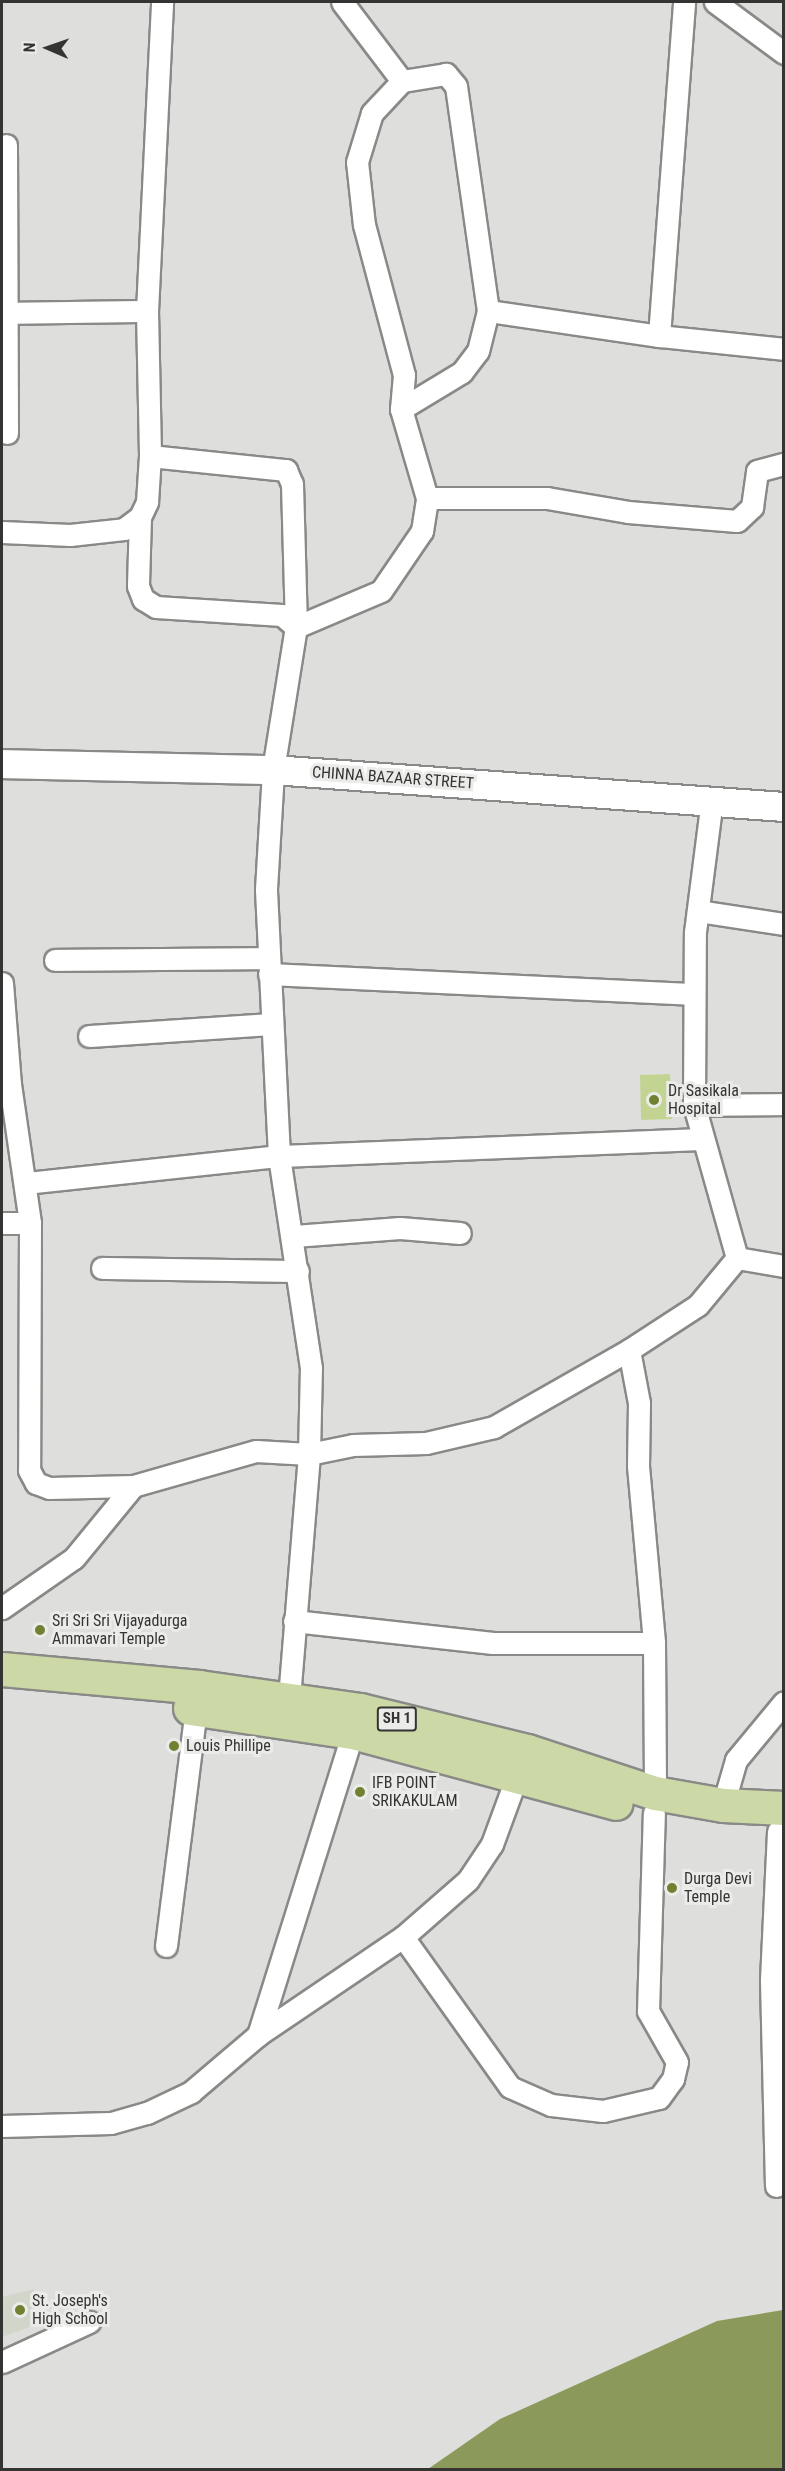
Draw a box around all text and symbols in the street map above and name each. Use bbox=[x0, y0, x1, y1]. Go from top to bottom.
north arrow bbox=[18, 18, 78, 78]
text: N bbox=[20, 42, 39, 53]
street label: CHINNA BAZAAR STREET bbox=[311, 763, 475, 793]
place label: Dr Sasikala Hospital bbox=[668, 1081, 739, 1119]
marker: Dr Sasikala Hospital bbox=[645, 1091, 663, 1109]
place label: Sri Sri Sri Vijayadurga Ammavari Temple bbox=[52, 1611, 187, 1649]
marker: Sri Sri Sri Vijayadurga Ammavari Temple bbox=[33, 1623, 47, 1637]
road number: SH 1 bbox=[376, 1707, 418, 1731]
place label: Louis Phillipe bbox=[186, 1736, 271, 1756]
marker: Louis Phillipe bbox=[167, 1739, 181, 1753]
place label: IFB POINT SRIKAKULAM bbox=[372, 1773, 458, 1811]
marker: IFB POINT SRIKAKULAM bbox=[353, 1785, 367, 1799]
place label: Durga Devi Temple bbox=[684, 1869, 752, 1907]
marker: Durga Devi Temple bbox=[665, 1881, 679, 1895]
place label: St. Joseph's High School bbox=[32, 2291, 108, 2329]
marker: St. Joseph's High School bbox=[13, 2303, 27, 2317]

